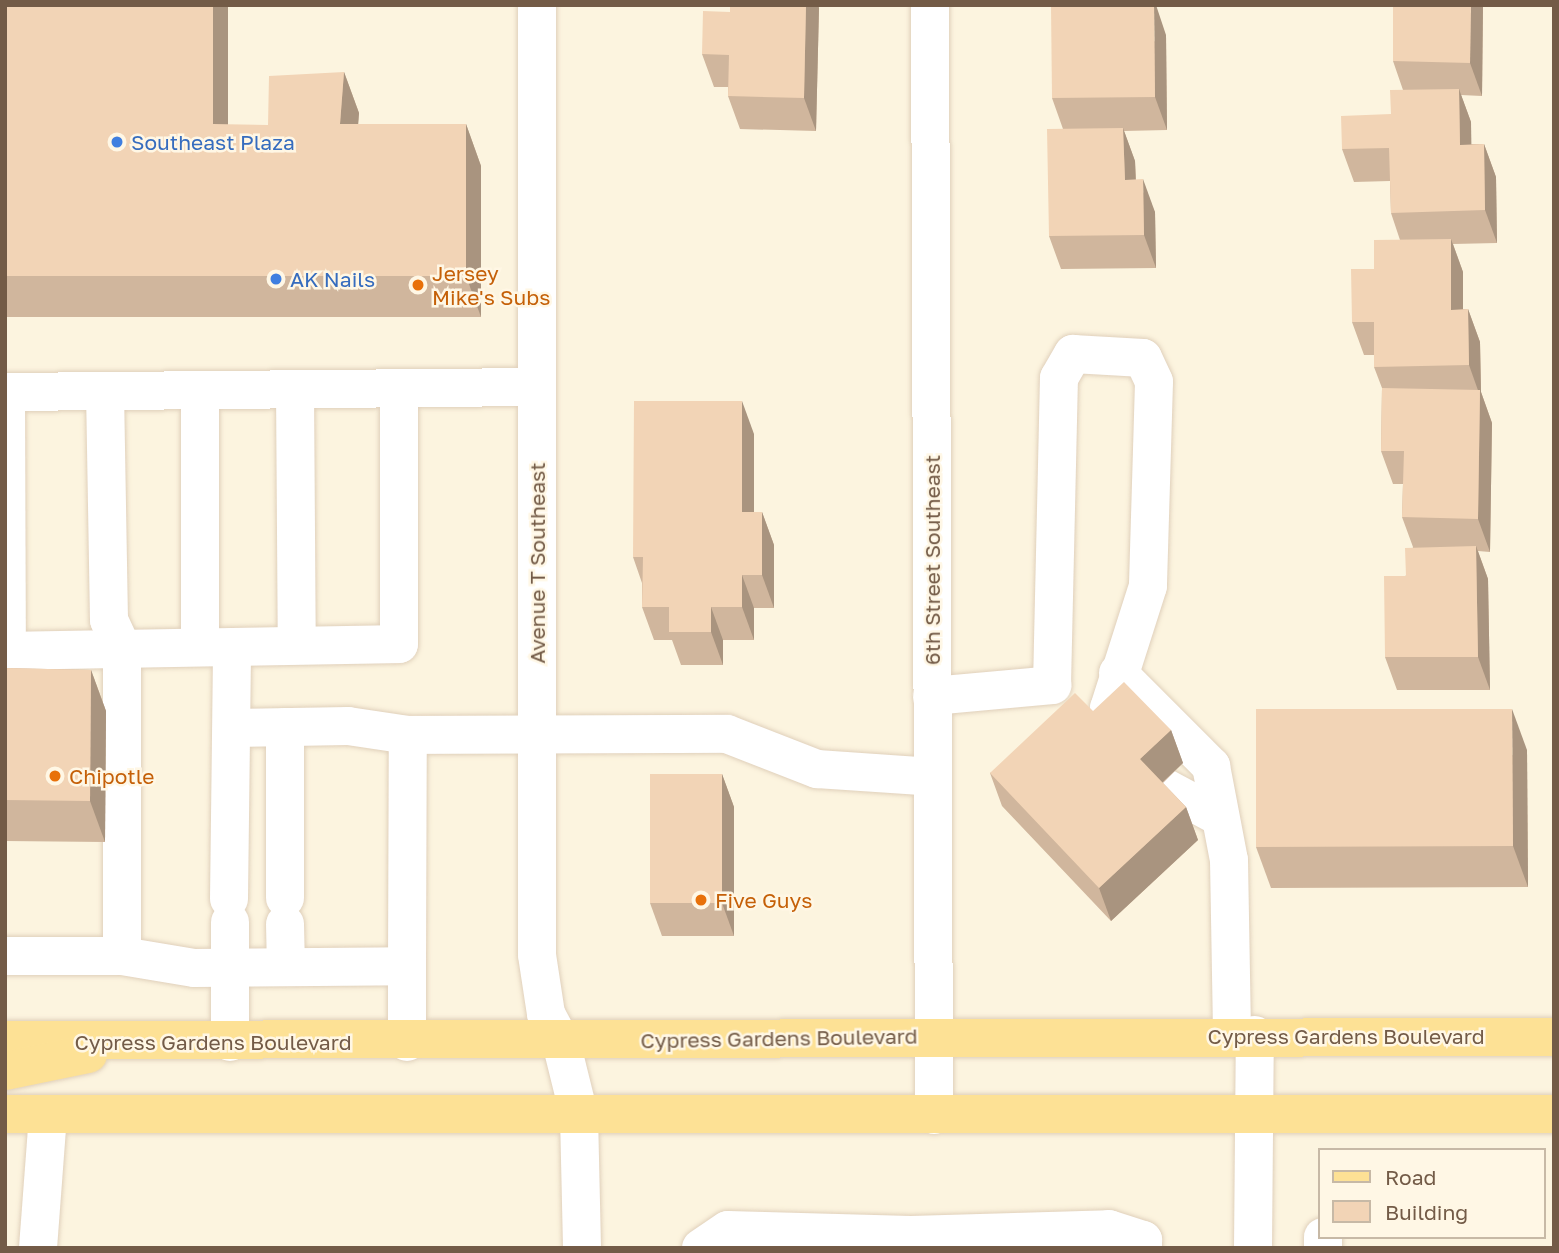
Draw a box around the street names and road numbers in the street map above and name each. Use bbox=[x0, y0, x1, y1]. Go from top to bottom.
street label: 6th Street Southeast bbox=[919, 455, 945, 665]
street label: Avenue T Southeast bbox=[524, 462, 550, 664]
street label: Cypress Gardens Boulevard bbox=[640, 1023, 918, 1053]
street label: Cypress Gardens Boulevard bbox=[1207, 1023, 1485, 1049]
street label: Cypress Gardens Boulevard bbox=[74, 1029, 352, 1055]

